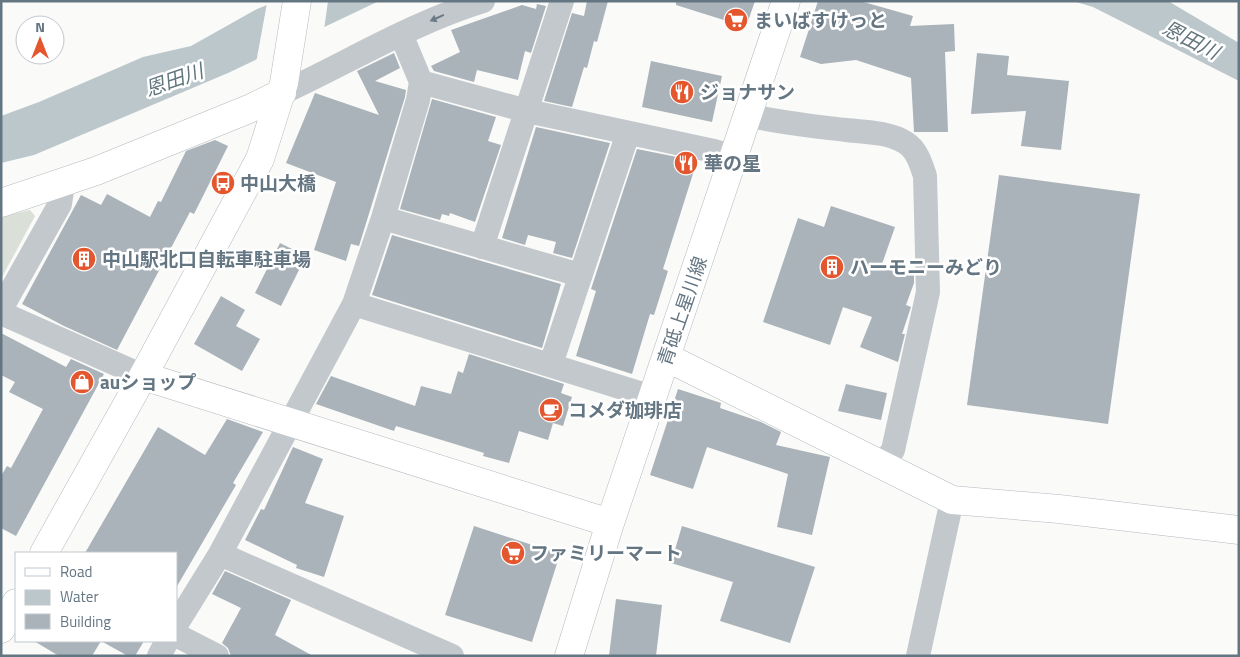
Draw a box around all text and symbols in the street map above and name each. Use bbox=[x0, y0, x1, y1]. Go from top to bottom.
place label: まいばすけっと bbox=[754, 5, 887, 34]
supermarket icon: まいばすけっと bbox=[723, 7, 749, 33]
water label: 恩田川 bbox=[1157, 12, 1227, 68]
one-way arrow bbox=[430, 14, 444, 22]
north arrow bbox=[15, 15, 65, 65]
text: N bbox=[35, 16, 45, 37]
water label: 恩田川 bbox=[140, 54, 209, 104]
place label: ジョナサン bbox=[700, 77, 795, 106]
restaurant icon: ジョナサン bbox=[669, 79, 695, 105]
place label: 華の星 bbox=[704, 148, 761, 177]
restaurant icon: 華の星 bbox=[673, 150, 699, 176]
place label: 中山大橋 bbox=[240, 168, 316, 197]
bus stop icon: 中山大橋 bbox=[210, 170, 236, 196]
place label: 中山駅北口自転車駐車場 bbox=[102, 244, 311, 273]
building icon: 中山駅北口自転車駐車場 bbox=[71, 246, 97, 272]
street label: 青砥上星川線 bbox=[649, 252, 714, 369]
place label: ハーモニーみどり bbox=[850, 252, 1002, 281]
building icon: ハーモニーみどり bbox=[819, 254, 845, 280]
place label: auショップ bbox=[100, 367, 196, 396]
shop icon: auショップ bbox=[69, 369, 95, 395]
place label: コメダ珈琲店 bbox=[568, 395, 682, 424]
cafe icon: コメダ珈琲店 bbox=[538, 397, 564, 423]
place label: ファミリーマート bbox=[530, 538, 682, 567]
supermarket icon: ファミリーマート bbox=[500, 540, 526, 566]
legend bbox=[15, 552, 178, 642]
text: Road bbox=[60, 560, 92, 583]
text: Water bbox=[60, 585, 99, 608]
text: Building bbox=[60, 610, 111, 633]

